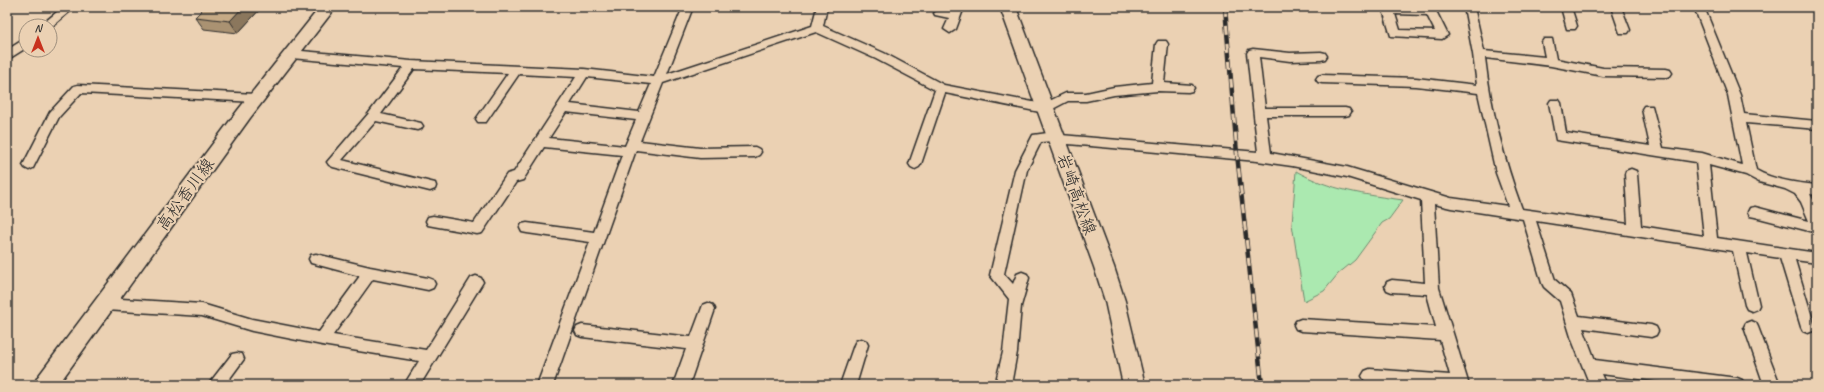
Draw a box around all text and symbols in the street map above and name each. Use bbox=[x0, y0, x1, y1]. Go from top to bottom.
north arrow bbox=[18, 18, 58, 58]
text: N bbox=[35, 21, 44, 35]
street label: 岩崎高松線 bbox=[1052, 151, 1101, 238]
street label: 高松香川線 bbox=[152, 154, 219, 235]

